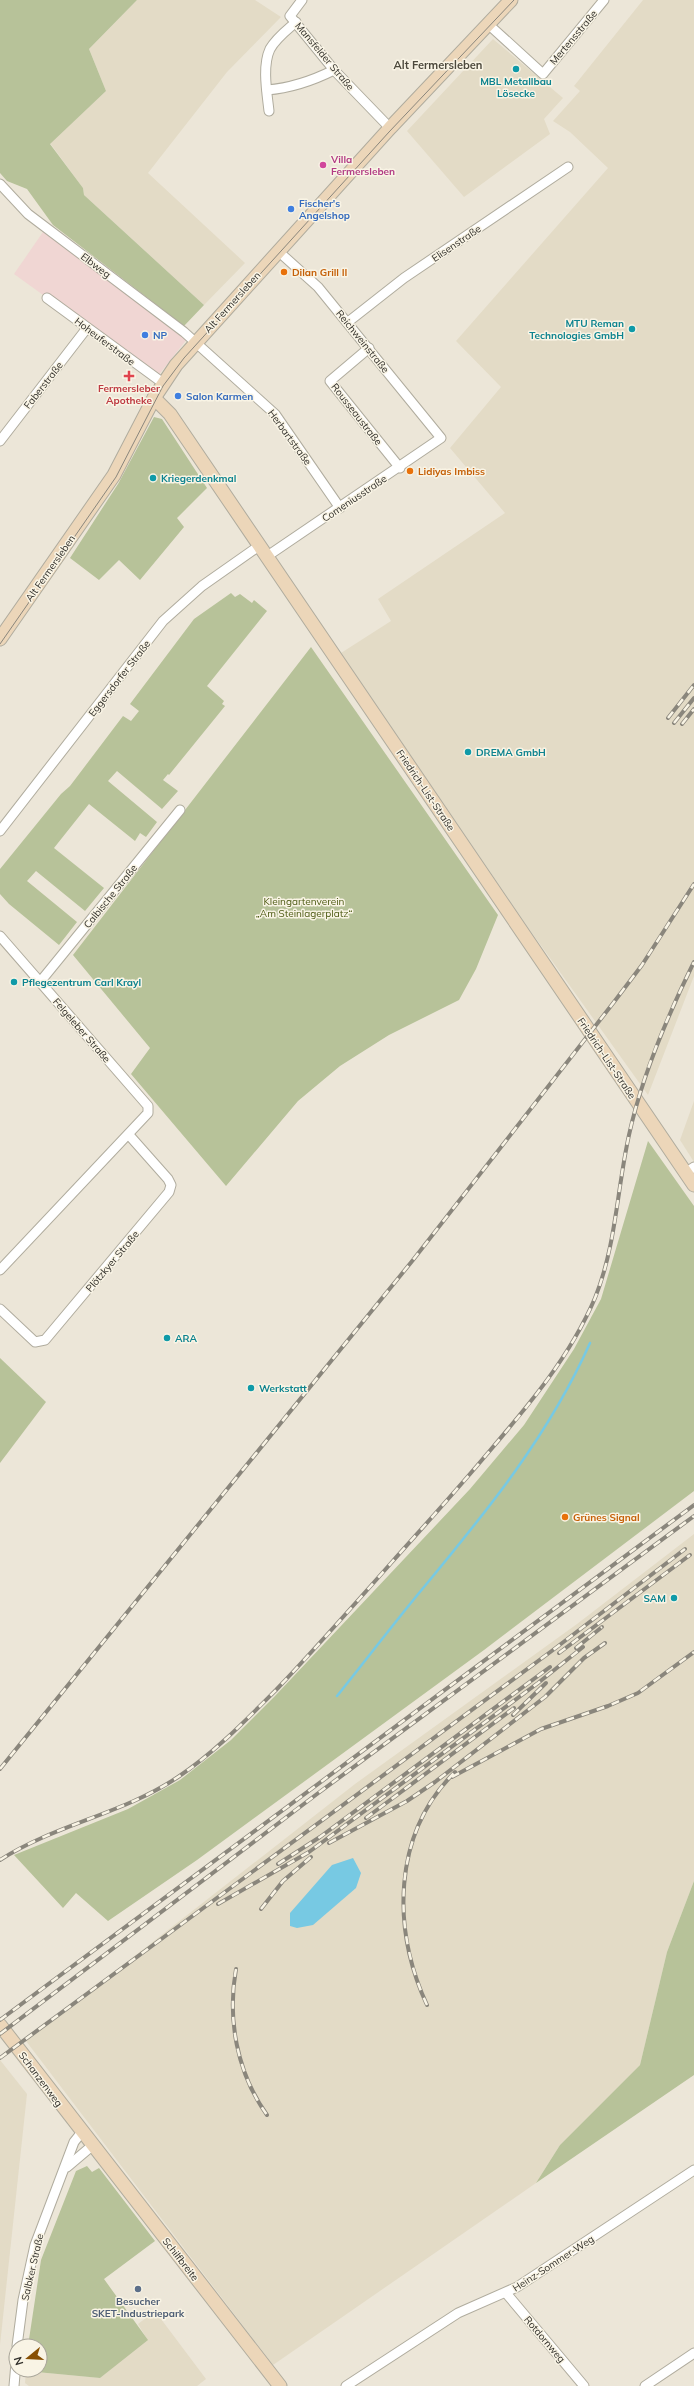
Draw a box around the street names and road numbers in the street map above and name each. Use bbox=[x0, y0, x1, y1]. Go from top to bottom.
street label: Mertensstraße bbox=[547, 7, 600, 67]
street label: Mansfelder Straße bbox=[292, 20, 357, 93]
street label: Elisenstraße bbox=[429, 222, 483, 265]
street label: Elbweg bbox=[78, 250, 113, 281]
street label: Alt Fermersleben bbox=[201, 269, 263, 336]
street label: Reichweinstraße bbox=[333, 307, 392, 376]
street label: Hoheuferstraße bbox=[72, 314, 138, 368]
street label: Faberstraße bbox=[21, 359, 66, 411]
street label: Rousseaustraße bbox=[328, 381, 385, 448]
street label: Herbartstraße bbox=[265, 407, 314, 468]
street label: Comeniusstraße bbox=[319, 472, 389, 525]
street label: Alt Fermersleben bbox=[23, 532, 78, 604]
street label: Eggersdorfer Straße bbox=[85, 637, 153, 719]
street label: Friedrich-List-Straße bbox=[394, 747, 458, 833]
street label: Calbische Straße bbox=[81, 862, 140, 931]
street label: Felgeleber Straße bbox=[50, 995, 113, 1065]
street label: Friedrich-List-Straße bbox=[575, 1015, 639, 1101]
street label: Plötzkyer Straße bbox=[83, 1228, 142, 1295]
street label: Schanzenweg bbox=[16, 2049, 65, 2109]
street label: Salbker Straße bbox=[18, 2232, 47, 2302]
street label: Heinz-Sommer-Weg bbox=[510, 2232, 596, 2295]
street label: Schilfbreite bbox=[160, 2235, 202, 2284]
street label: Rotdornweg bbox=[521, 2313, 568, 2365]

